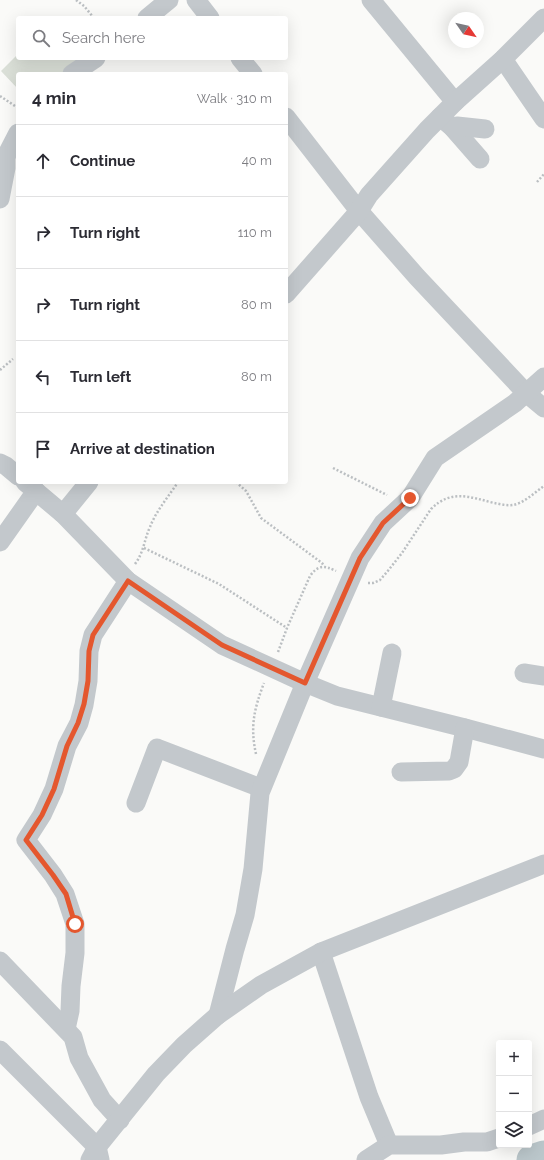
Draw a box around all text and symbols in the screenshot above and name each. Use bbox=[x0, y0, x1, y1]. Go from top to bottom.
north arrow bbox=[448, 12, 484, 48]
search box bbox=[16, 16, 288, 60]
icon: search bbox=[30, 27, 52, 49]
text: Search here bbox=[62, 29, 145, 47]
text: 4 min bbox=[32, 88, 76, 108]
text: Walk · 310 m bbox=[197, 91, 272, 106]
icon: ahead bbox=[32, 150, 54, 172]
text: Continue bbox=[70, 152, 135, 170]
text: 40 m bbox=[242, 153, 272, 168]
icon: right bbox=[32, 222, 54, 244]
text: Turn right bbox=[70, 224, 140, 242]
text: 110 m bbox=[238, 225, 272, 240]
icon: right bbox=[32, 294, 54, 316]
text: Turn right bbox=[70, 296, 140, 314]
text: 80 m bbox=[241, 297, 272, 312]
icon: left bbox=[32, 366, 54, 388]
text: Turn left bbox=[70, 368, 131, 386]
text: 80 m bbox=[241, 369, 272, 384]
icon: arrive bbox=[32, 438, 54, 460]
text: Arrive at destination bbox=[70, 440, 215, 458]
route end bbox=[401, 489, 419, 507]
route start bbox=[66, 915, 84, 933]
map controls bbox=[496, 1040, 532, 1148]
button: + bbox=[496, 1040, 532, 1076]
button: − bbox=[496, 1076, 532, 1112]
button: layers bbox=[496, 1112, 532, 1148]

